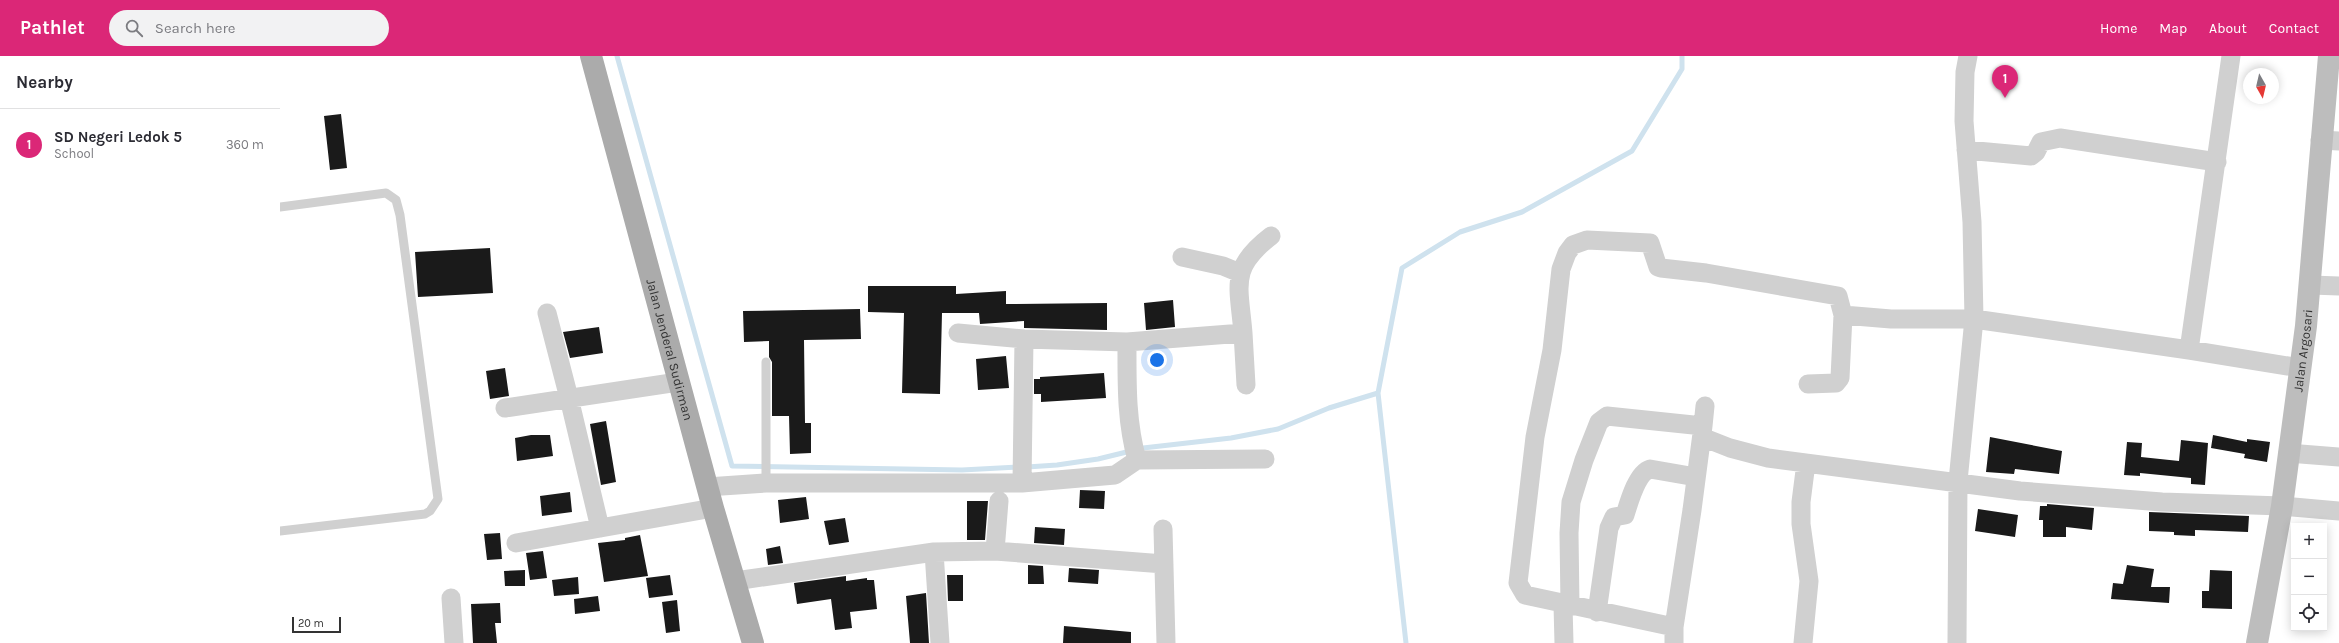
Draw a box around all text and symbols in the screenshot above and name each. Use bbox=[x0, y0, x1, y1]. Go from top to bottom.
search box bbox=[109, 10, 389, 46]
text: Pathlet bbox=[20, 17, 85, 39]
icon: search bbox=[123, 17, 145, 39]
text: Search here bbox=[155, 19, 236, 37]
text: Home bbox=[2100, 20, 2137, 37]
text: Map bbox=[2159, 20, 2187, 37]
text: About bbox=[2209, 20, 2247, 37]
text: Contact bbox=[2269, 20, 2319, 37]
pin: 1 bbox=[1992, 65, 2018, 98]
north arrow bbox=[2243, 68, 2279, 104]
text: Nearby bbox=[16, 72, 73, 92]
text: SD Negeri Ledok 5 bbox=[54, 128, 182, 146]
text: 1 bbox=[27, 137, 31, 152]
text: 360 m bbox=[226, 137, 264, 152]
text: School bbox=[54, 146, 94, 161]
street label: Jalan Jenderal Sudirman bbox=[643, 277, 696, 422]
street label: Jalan Argosari bbox=[2290, 309, 2315, 393]
your location bbox=[1147, 350, 1167, 370]
map controls bbox=[2291, 523, 2327, 631]
button: + bbox=[2291, 523, 2327, 559]
button: − bbox=[2291, 559, 2327, 595]
button: locate bbox=[2291, 595, 2327, 631]
scale bar bbox=[292, 615, 341, 634]
text: 20 m bbox=[298, 617, 324, 630]

